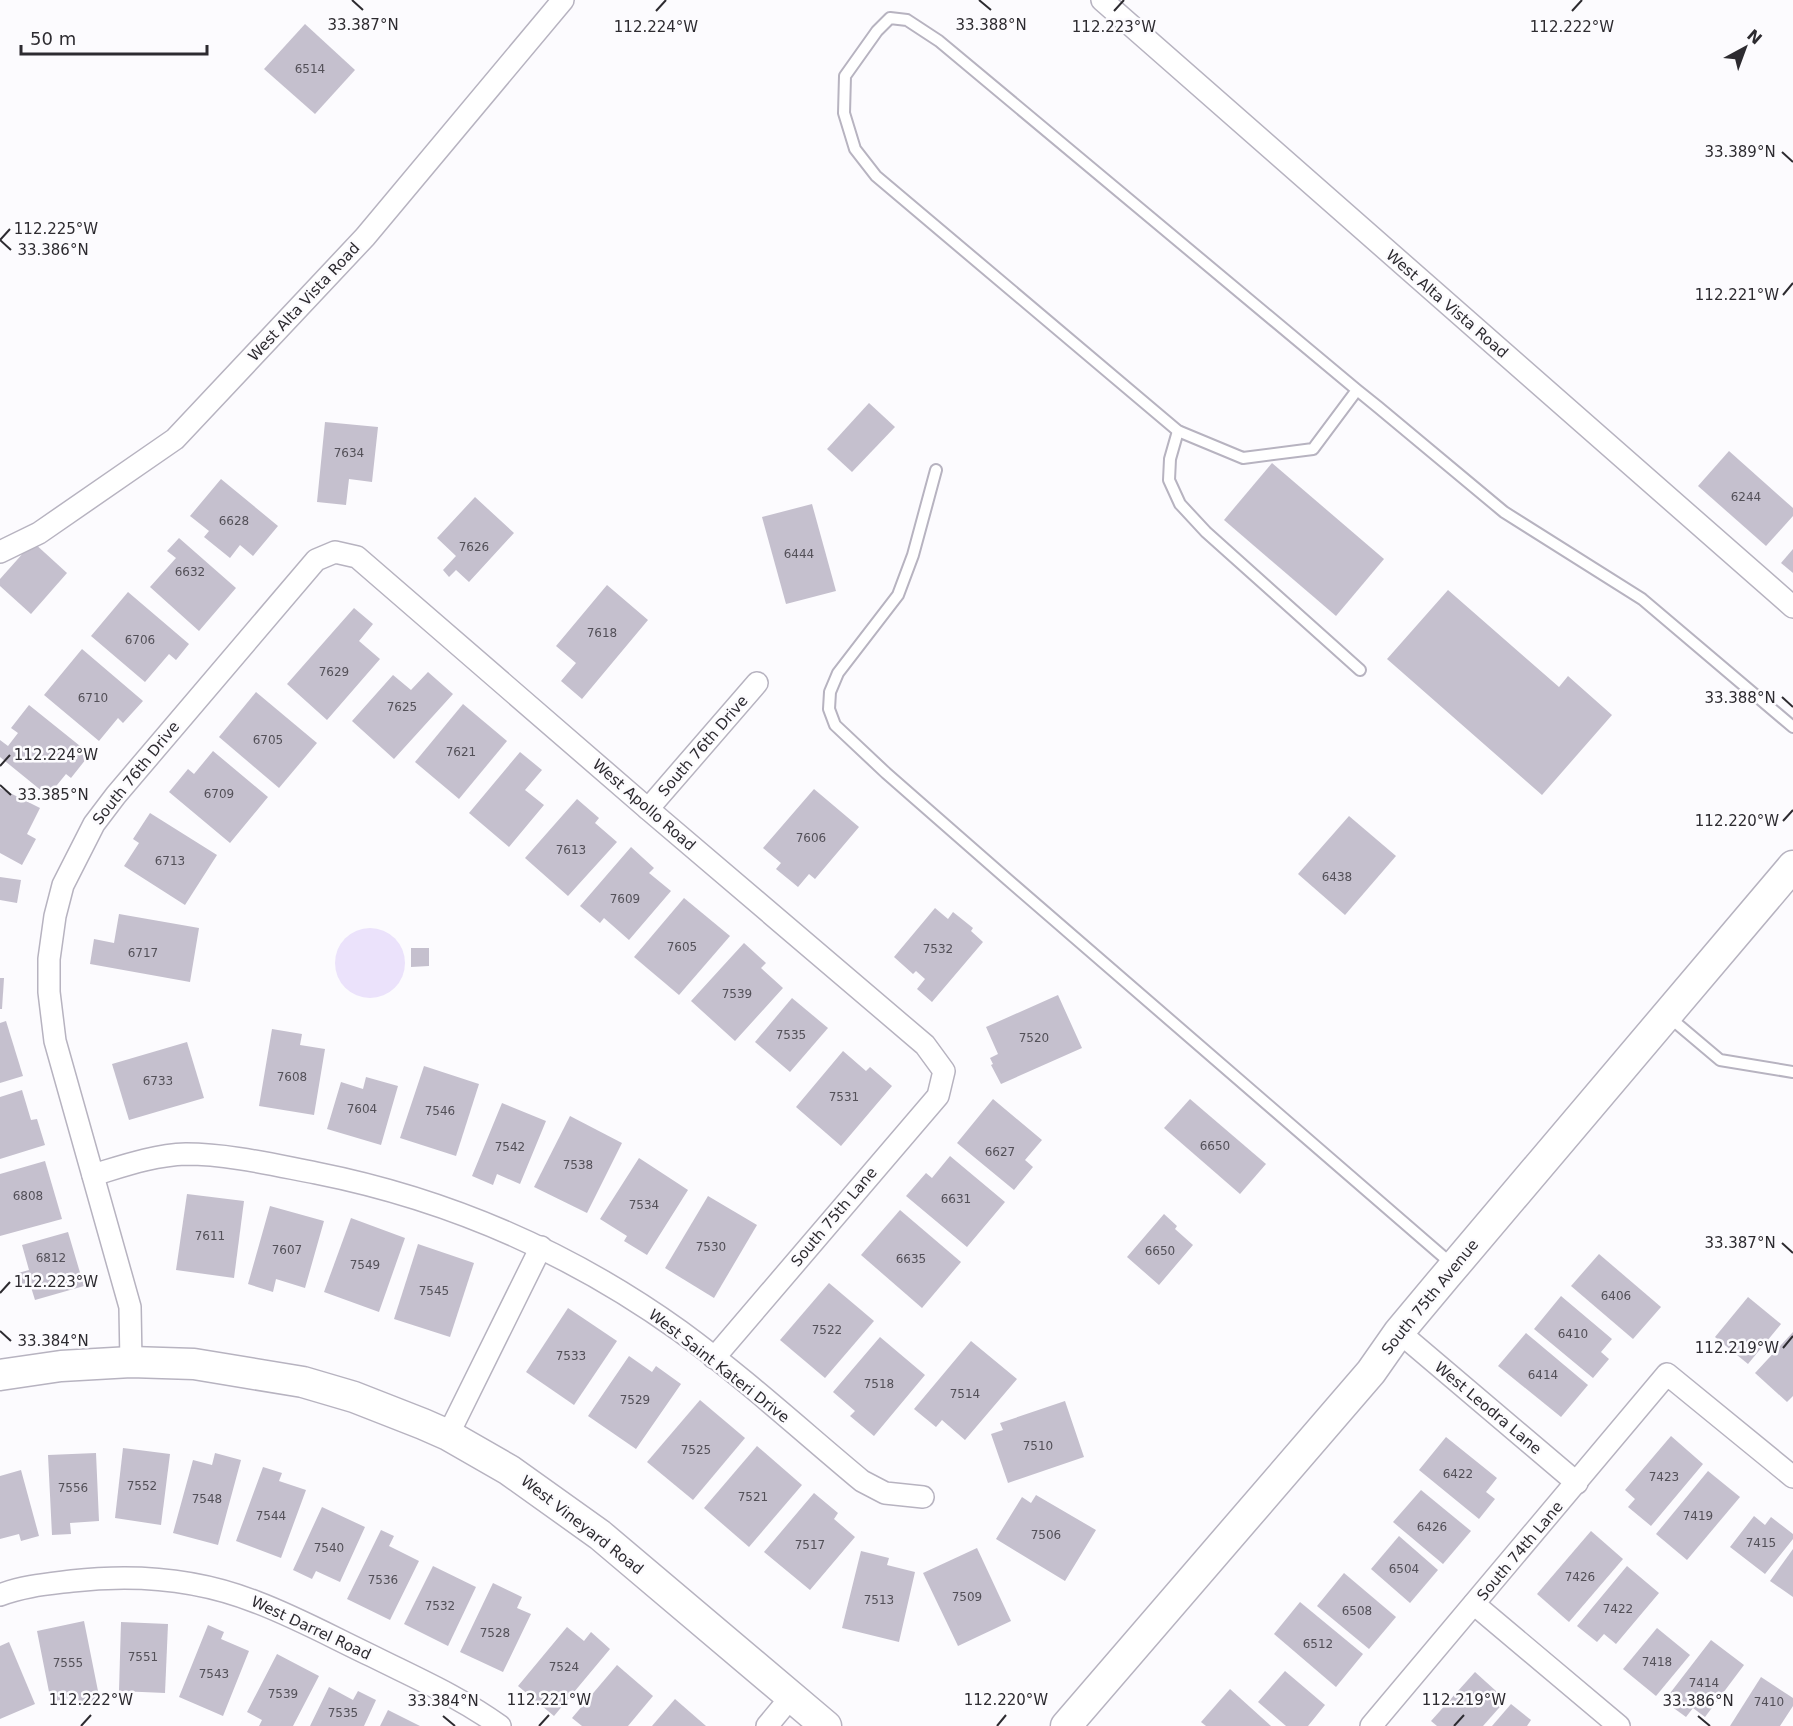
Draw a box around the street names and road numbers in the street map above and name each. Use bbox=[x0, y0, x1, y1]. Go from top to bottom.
street label: West Alta Vista Road bbox=[244, 239, 364, 365]
street label: West Alta Vista Road bbox=[1382, 246, 1512, 362]
street label: South 76th Drive bbox=[654, 692, 752, 800]
street label: South 76th Drive bbox=[89, 718, 183, 828]
street label: West Apollo Road bbox=[589, 755, 699, 855]
street label: South 75th Lane bbox=[787, 1164, 881, 1270]
street label: South 75th Avenue bbox=[1378, 1236, 1482, 1358]
street label: West Saint Kateri Drive bbox=[645, 1305, 793, 1427]
street label: West Leodra Lane bbox=[1431, 1358, 1545, 1458]
street label: West Vineyard Road bbox=[517, 1472, 647, 1578]
street label: South 74th Lane bbox=[1473, 1498, 1567, 1604]
street label: West Darrel Road bbox=[248, 1592, 374, 1664]

